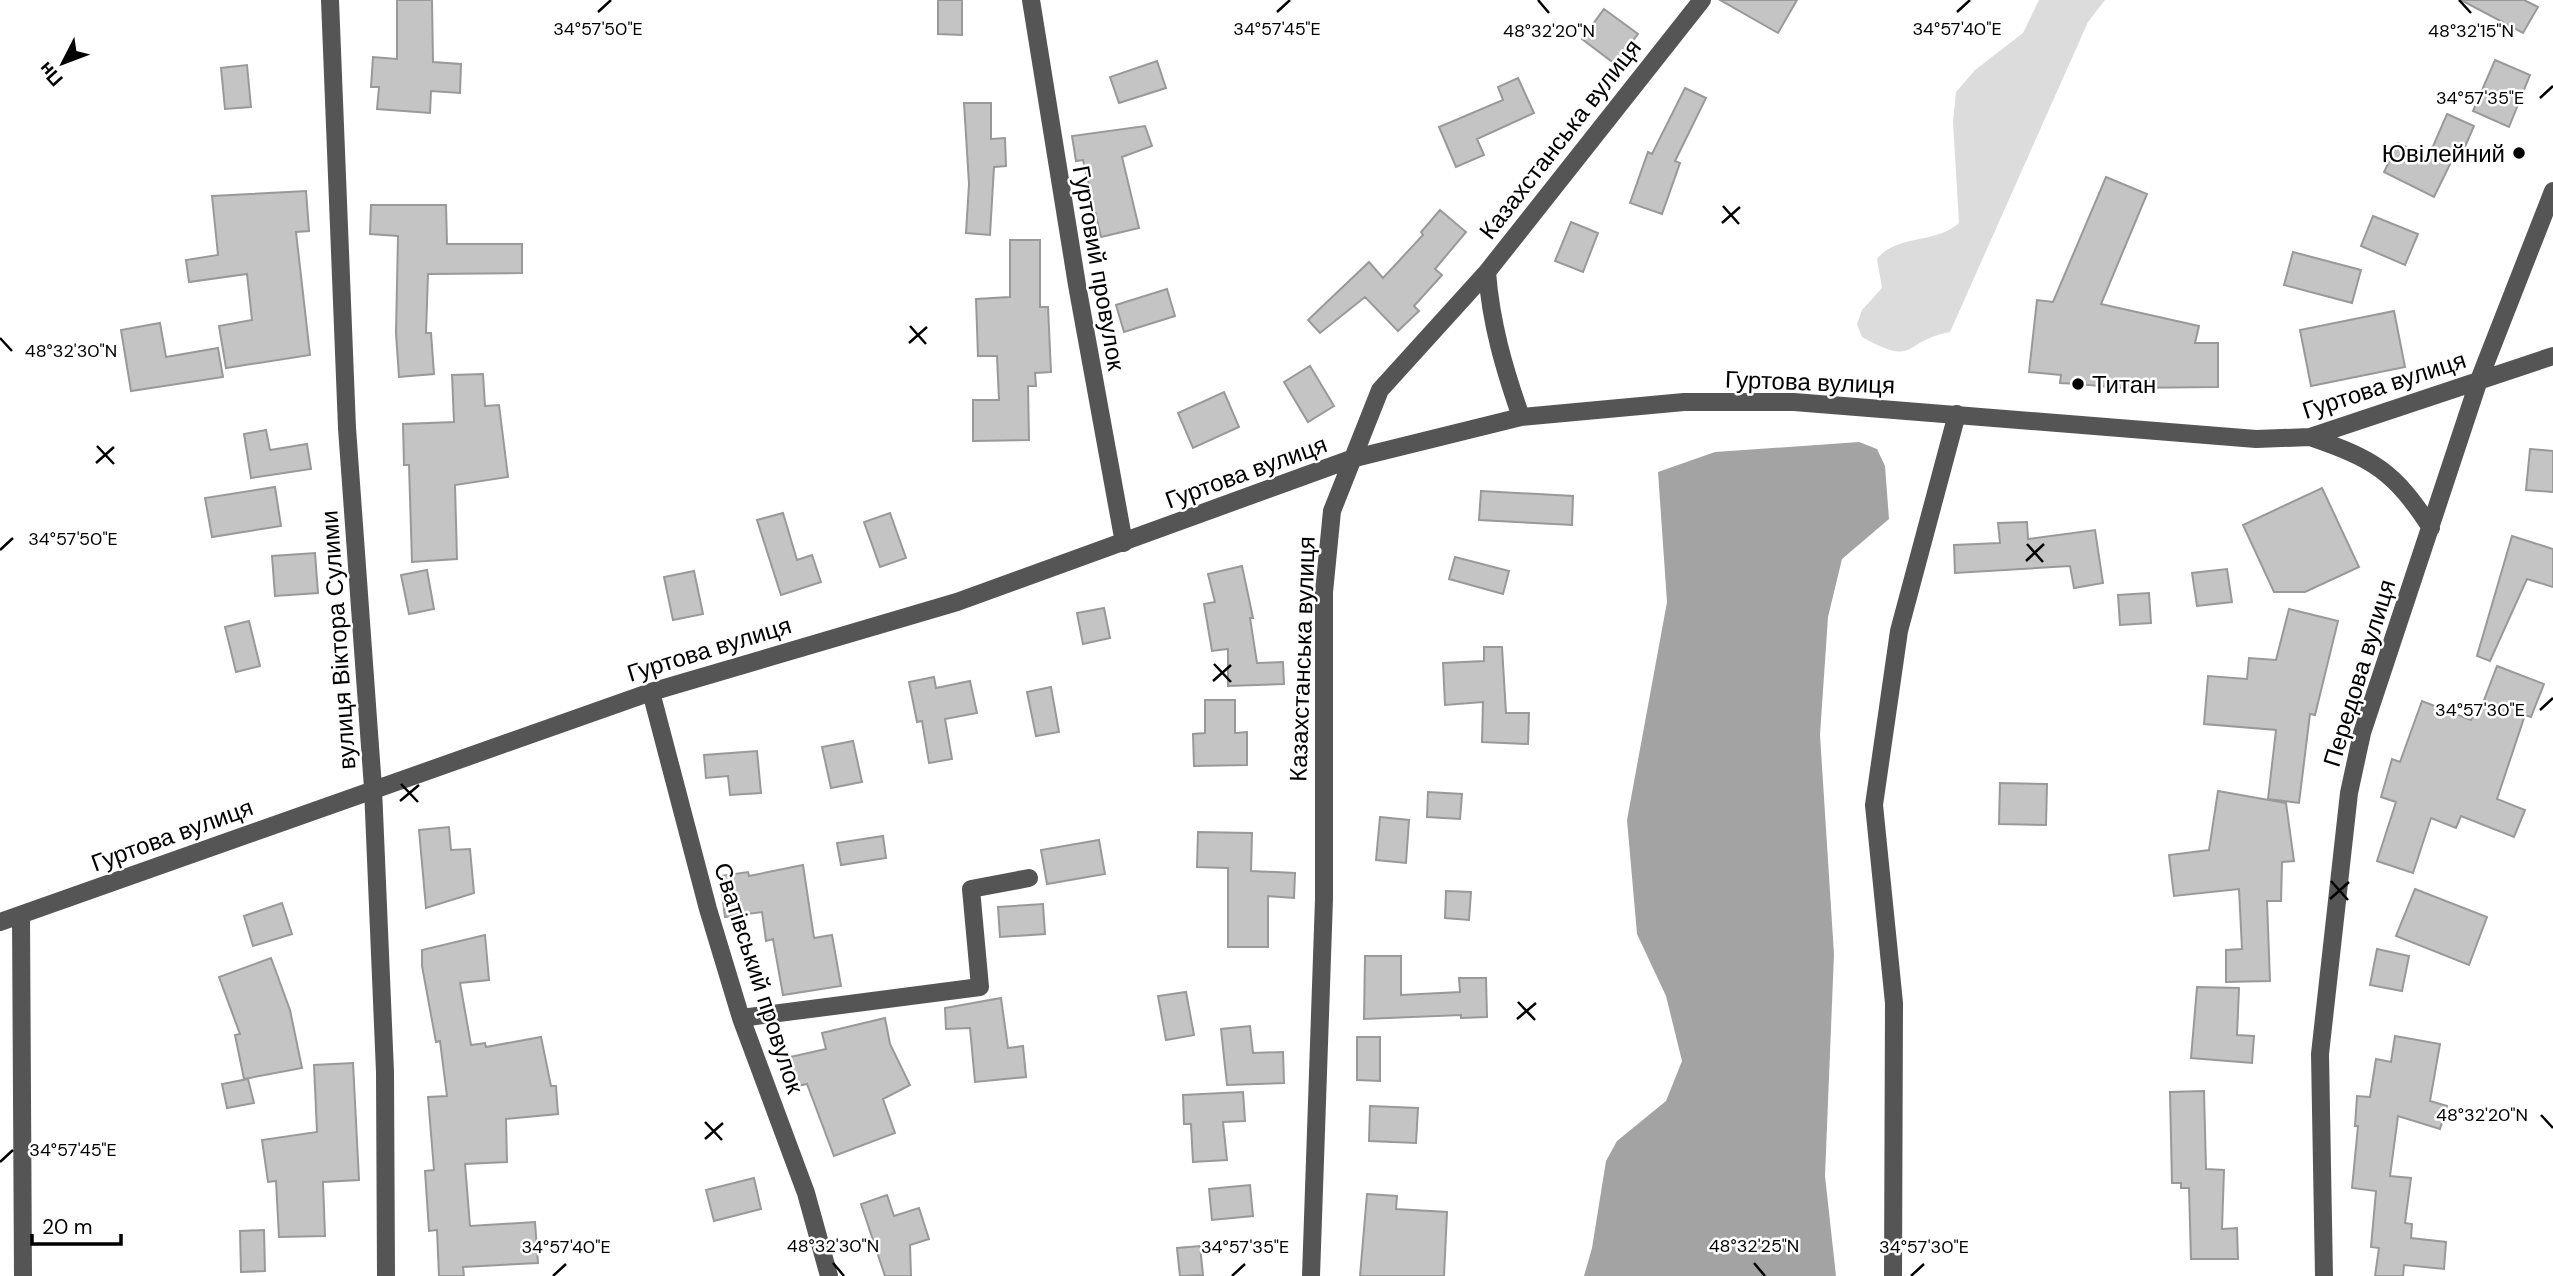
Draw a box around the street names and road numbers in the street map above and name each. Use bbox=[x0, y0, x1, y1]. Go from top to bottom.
street label: Казахстанська вулиця bbox=[1472, 33, 1648, 245]
street label: Гуртовий провулок bbox=[1066, 163, 1132, 373]
street label: Гуртова вулиця bbox=[2298, 344, 2470, 426]
street label: Гуртова вулиця bbox=[1724, 364, 1896, 400]
street label: Гуртова вулиця bbox=[1161, 428, 1331, 516]
street label: вулиця Віктора Сулими bbox=[313, 509, 363, 771]
street label: Казахстанська вулиця bbox=[1282, 536, 1322, 782]
street label: Передова вулиця bbox=[2316, 576, 2402, 770]
street label: Гуртова вулиця bbox=[623, 609, 795, 689]
street label: Гуртова вулиця bbox=[87, 791, 257, 879]
street label: Сватівський провулок bbox=[707, 859, 811, 1098]

